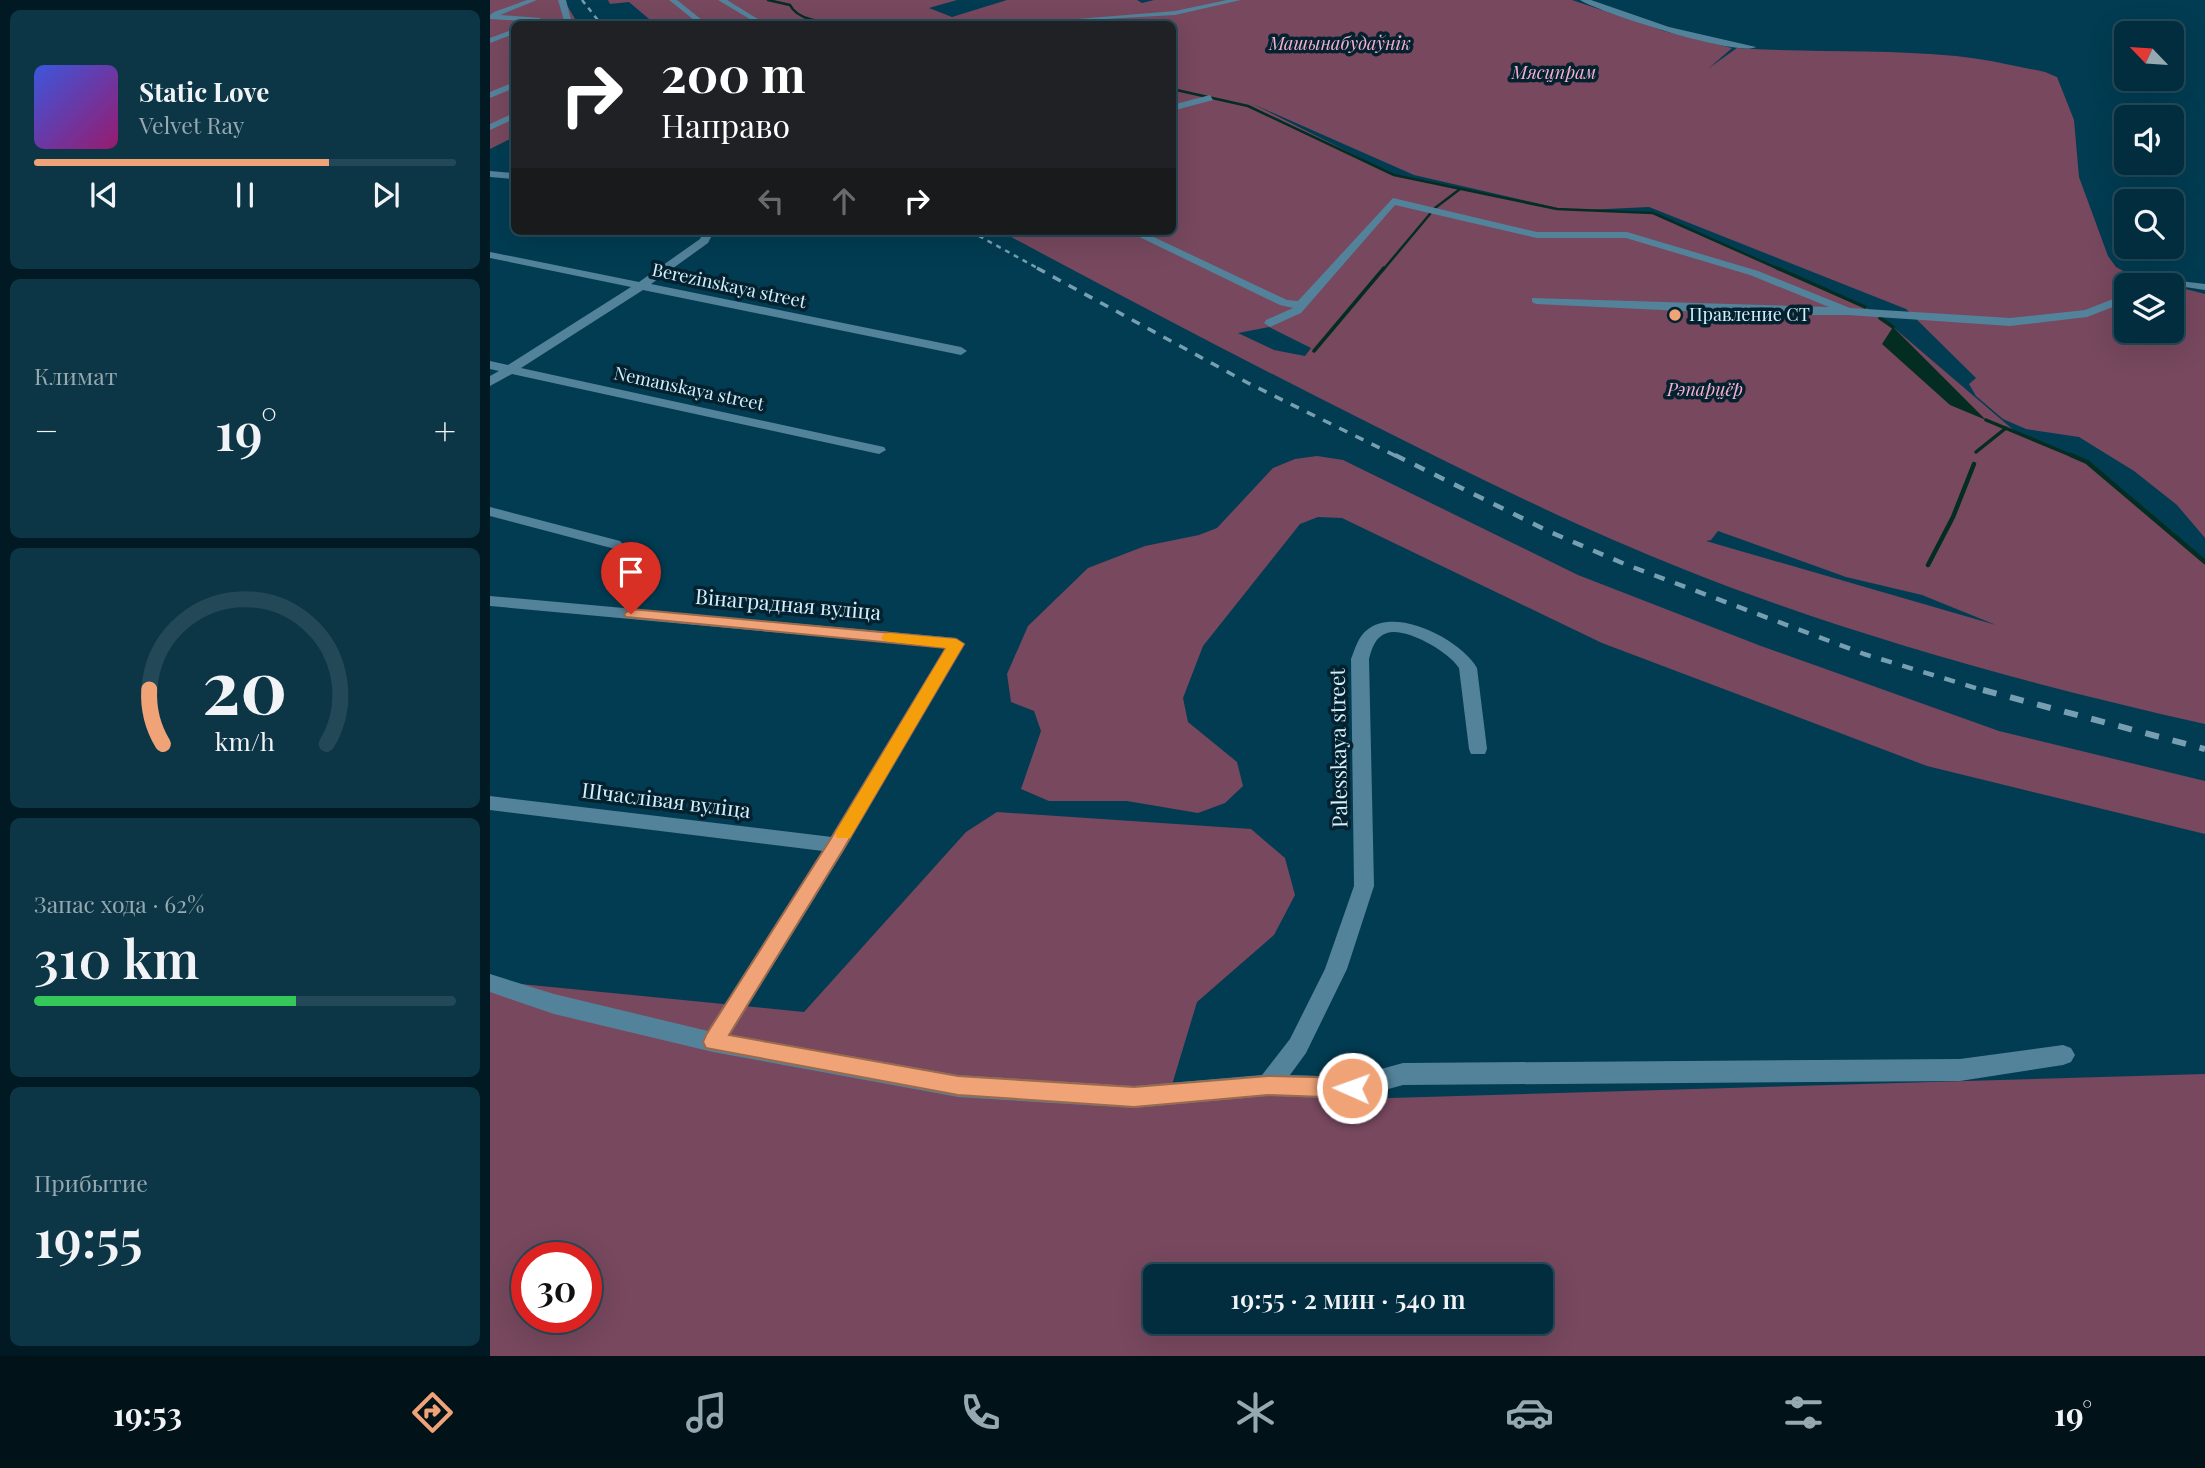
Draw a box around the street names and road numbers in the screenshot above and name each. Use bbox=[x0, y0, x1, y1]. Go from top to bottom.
street label: Berezinskaya street bbox=[650, 257, 809, 313]
street label: Nemanskaya street bbox=[612, 360, 767, 416]
street label: Вінаградная вуліца bbox=[694, 581, 883, 625]
street label: Palesskaya street bbox=[1322, 667, 1352, 828]
street label: Шчаслівая вуліца bbox=[580, 775, 753, 823]

